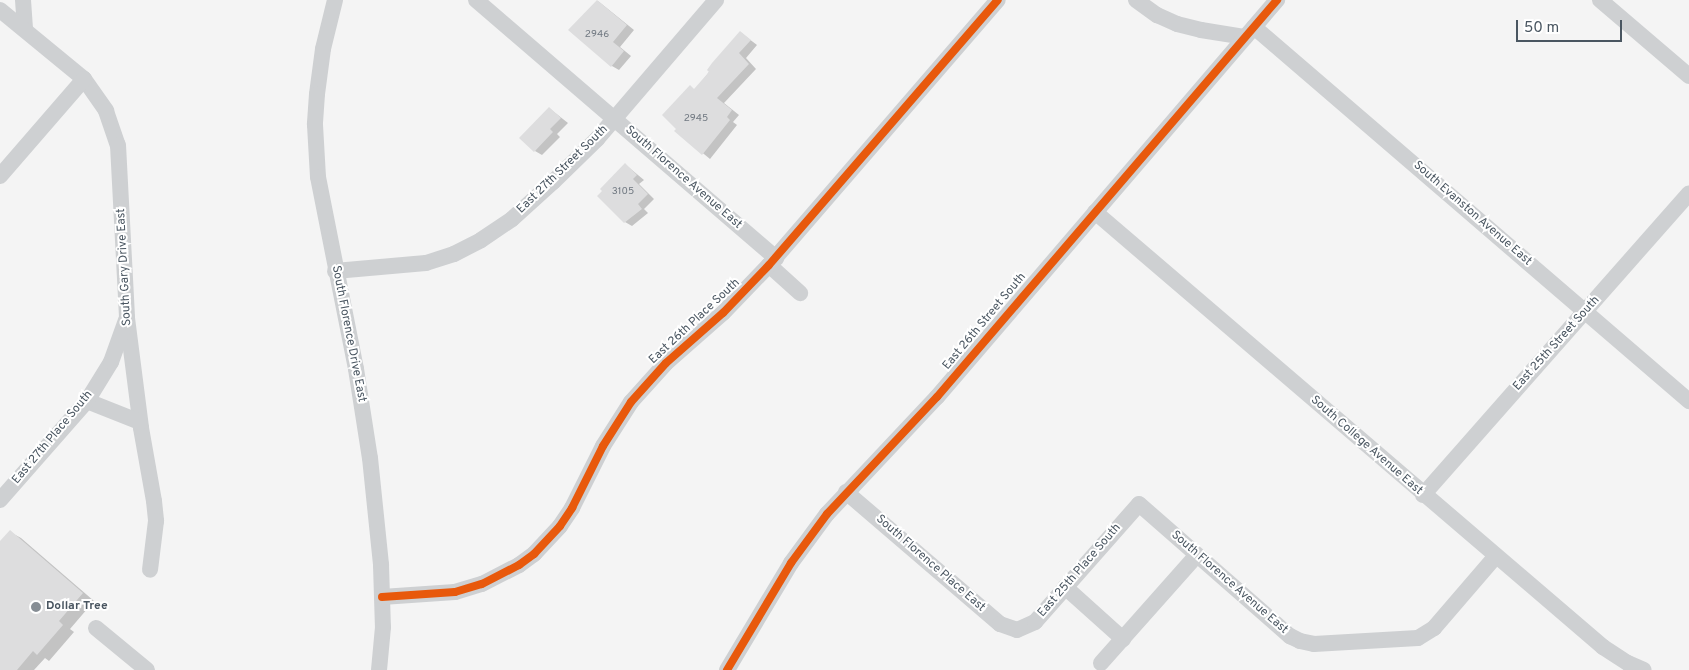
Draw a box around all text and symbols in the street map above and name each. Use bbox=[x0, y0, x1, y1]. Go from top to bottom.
scale bar bbox=[1519, 10, 1625, 42]
text: 50 m bbox=[1524, 19, 1559, 38]
house number: 2946 bbox=[585, 29, 609, 41]
house number: 2945 bbox=[684, 113, 708, 125]
street label: East 27th Street South bbox=[515, 123, 611, 217]
street label: South Florence Avenue East bbox=[621, 123, 745, 233]
street label: South Evanston Avenue East bbox=[1410, 159, 1534, 269]
house number: 3105 bbox=[612, 186, 634, 198]
street label: South Gary Drive East bbox=[115, 208, 135, 326]
street label: South Florence Drive East bbox=[328, 264, 368, 404]
street label: East 26th Street South bbox=[940, 271, 1030, 373]
street label: East 26th Place South bbox=[647, 276, 743, 368]
street label: East 25th Street South bbox=[1511, 294, 1603, 394]
street label: East 27th Place South bbox=[10, 388, 96, 488]
street label: South College Avenue East bbox=[1307, 393, 1425, 499]
street label: South Florence Place East bbox=[872, 513, 988, 615]
street label: East 25th Place South bbox=[1036, 521, 1124, 621]
street label: South Florence Avenue East bbox=[1167, 528, 1291, 638]
place label: Dollar Tree bbox=[46, 600, 108, 614]
marker: Dollar Tree bbox=[30, 601, 42, 613]

